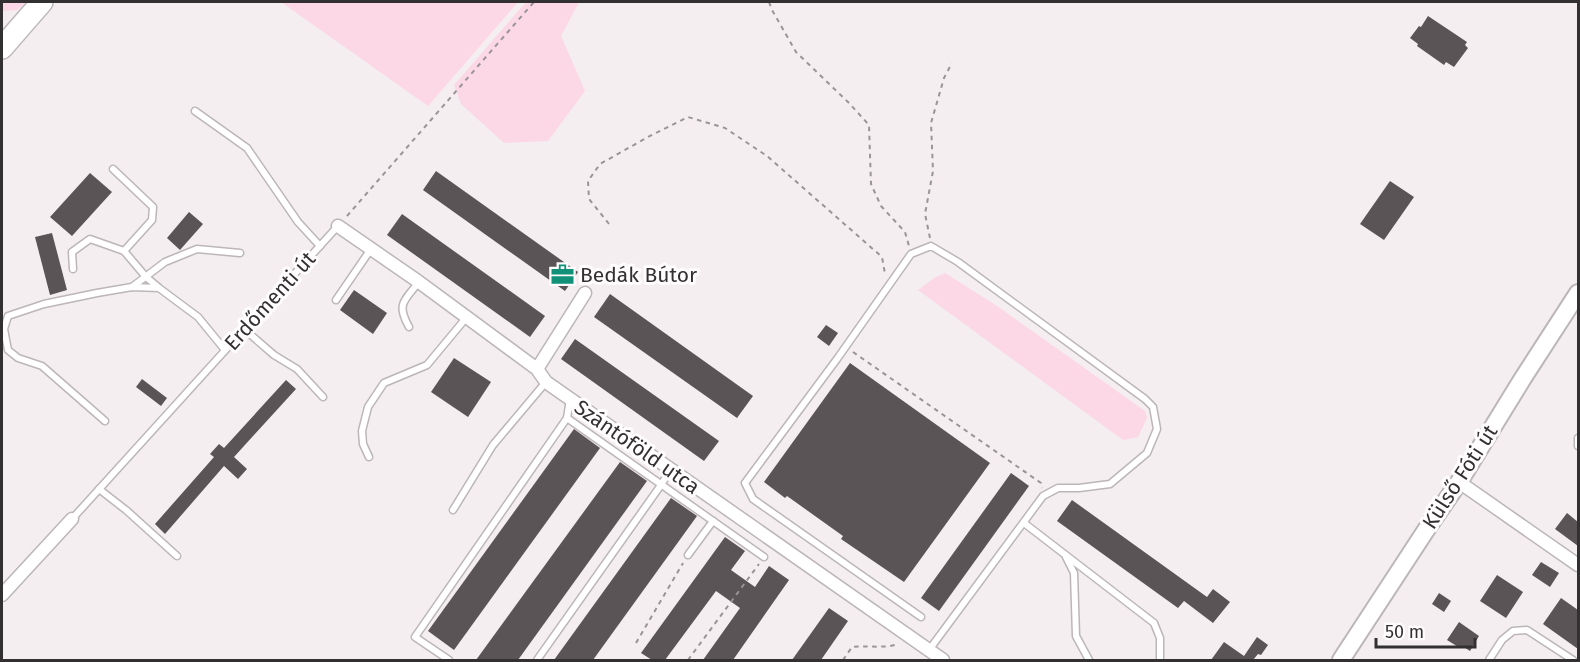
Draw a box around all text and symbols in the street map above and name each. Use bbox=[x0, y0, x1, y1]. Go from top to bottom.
street label: Erdőmenti út bbox=[219, 246, 321, 356]
office icon: Bedák Bútor bbox=[549, 262, 575, 288]
place label: Bedák Bútor bbox=[580, 262, 697, 288]
street label: Szántóföld utca bbox=[569, 394, 705, 500]
street label: Külső Fóti út bbox=[1417, 420, 1504, 534]
scale bar bbox=[1376, 611, 1475, 649]
text: 50 m bbox=[1385, 621, 1424, 643]

